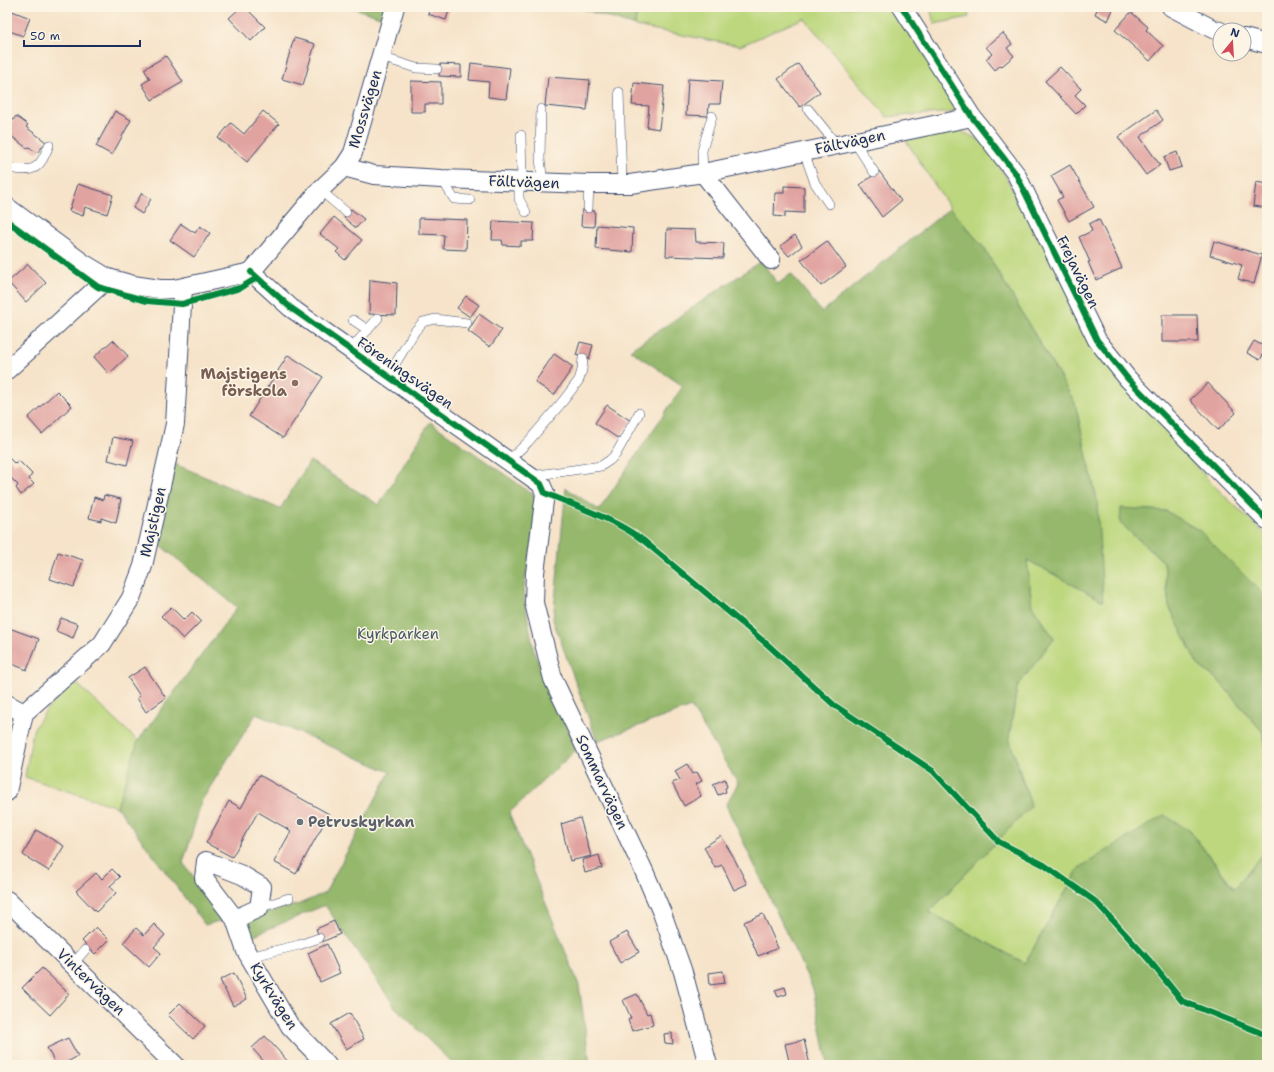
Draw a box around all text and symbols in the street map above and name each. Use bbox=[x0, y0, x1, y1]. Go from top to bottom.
scale bar bbox=[24, 22, 140, 48]
north arrow bbox=[1212, 22, 1252, 62]
text: N bbox=[1228, 24, 1242, 42]
text: 50 m bbox=[30, 28, 60, 44]
street label: Mossvägen bbox=[344, 67, 386, 151]
street label: Fältvägen bbox=[813, 125, 887, 159]
street label: Fältvägen bbox=[488, 171, 560, 193]
street label: Frejavägen bbox=[1052, 232, 1104, 312]
street label: Föreningsvägen bbox=[353, 332, 457, 414]
place label: Majstigens förskola bbox=[201, 364, 288, 401]
marker: Majstigens förskola bbox=[290, 378, 300, 388]
street label: Majstigen bbox=[135, 485, 171, 559]
park label: Kyrkparken bbox=[357, 624, 439, 644]
street label: Sommarvägen bbox=[571, 731, 633, 833]
place label: Petruskyrkan bbox=[308, 812, 415, 832]
marker: Petruskyrkan bbox=[295, 817, 305, 827]
street label: Vintervägen bbox=[52, 944, 130, 1020]
street label: Kyrkvägen bbox=[245, 959, 303, 1033]

